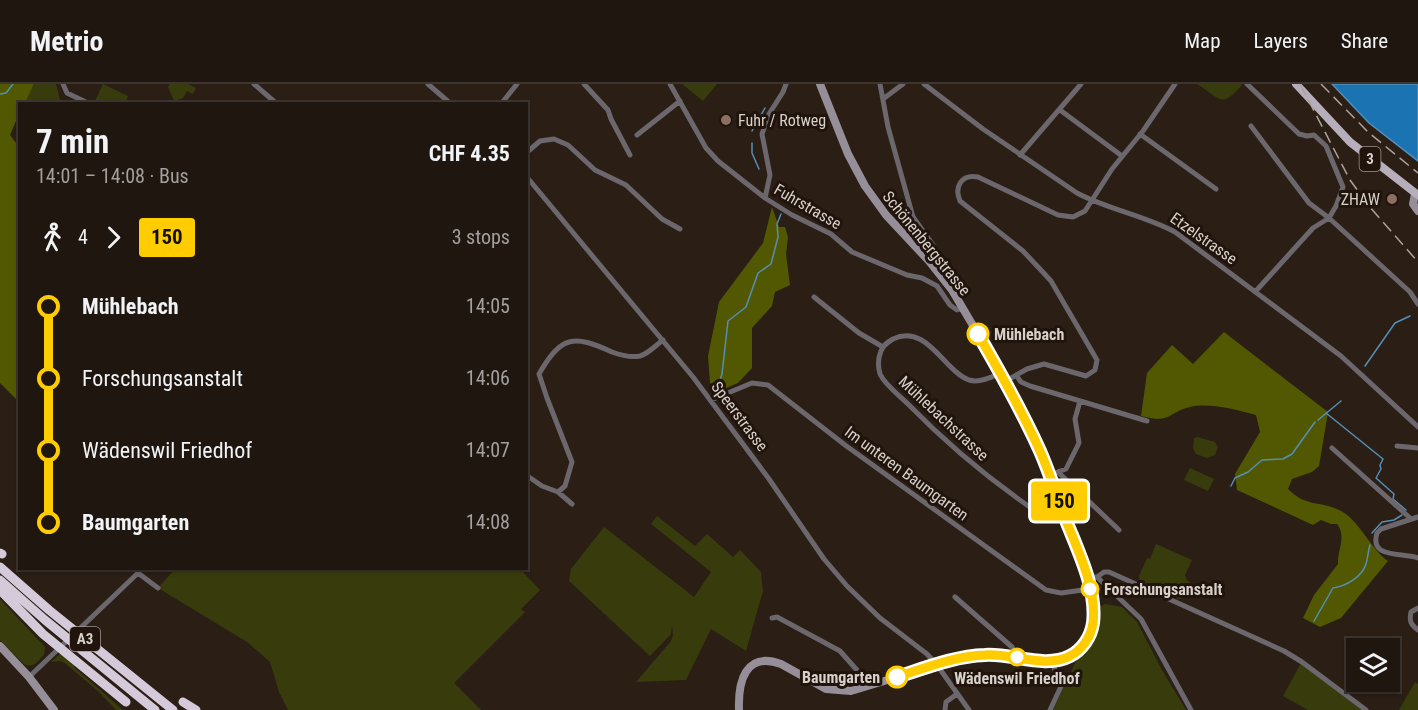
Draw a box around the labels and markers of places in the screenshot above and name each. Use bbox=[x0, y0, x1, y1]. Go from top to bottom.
place label: Fuhr / Rotweg bbox=[738, 111, 826, 130]
marker: Fuhr / Rotweg bbox=[719, 113, 733, 127]
place label: ZHAW bbox=[1341, 190, 1380, 209]
marker: ZHAW bbox=[1385, 192, 1399, 206]
marker: Mühlebach bbox=[967, 323, 989, 345]
place label: Mühlebach bbox=[994, 325, 1064, 344]
marker: Forschungsanstalt bbox=[1081, 580, 1099, 598]
place label: Forschungsanstalt bbox=[1104, 580, 1222, 599]
marker: Wädenswil Friedhof bbox=[1008, 648, 1026, 666]
marker: Baumgarten bbox=[886, 666, 908, 688]
place label: Baumgarten bbox=[802, 668, 880, 687]
place label: Wädenswil Friedhof bbox=[954, 669, 1080, 688]

